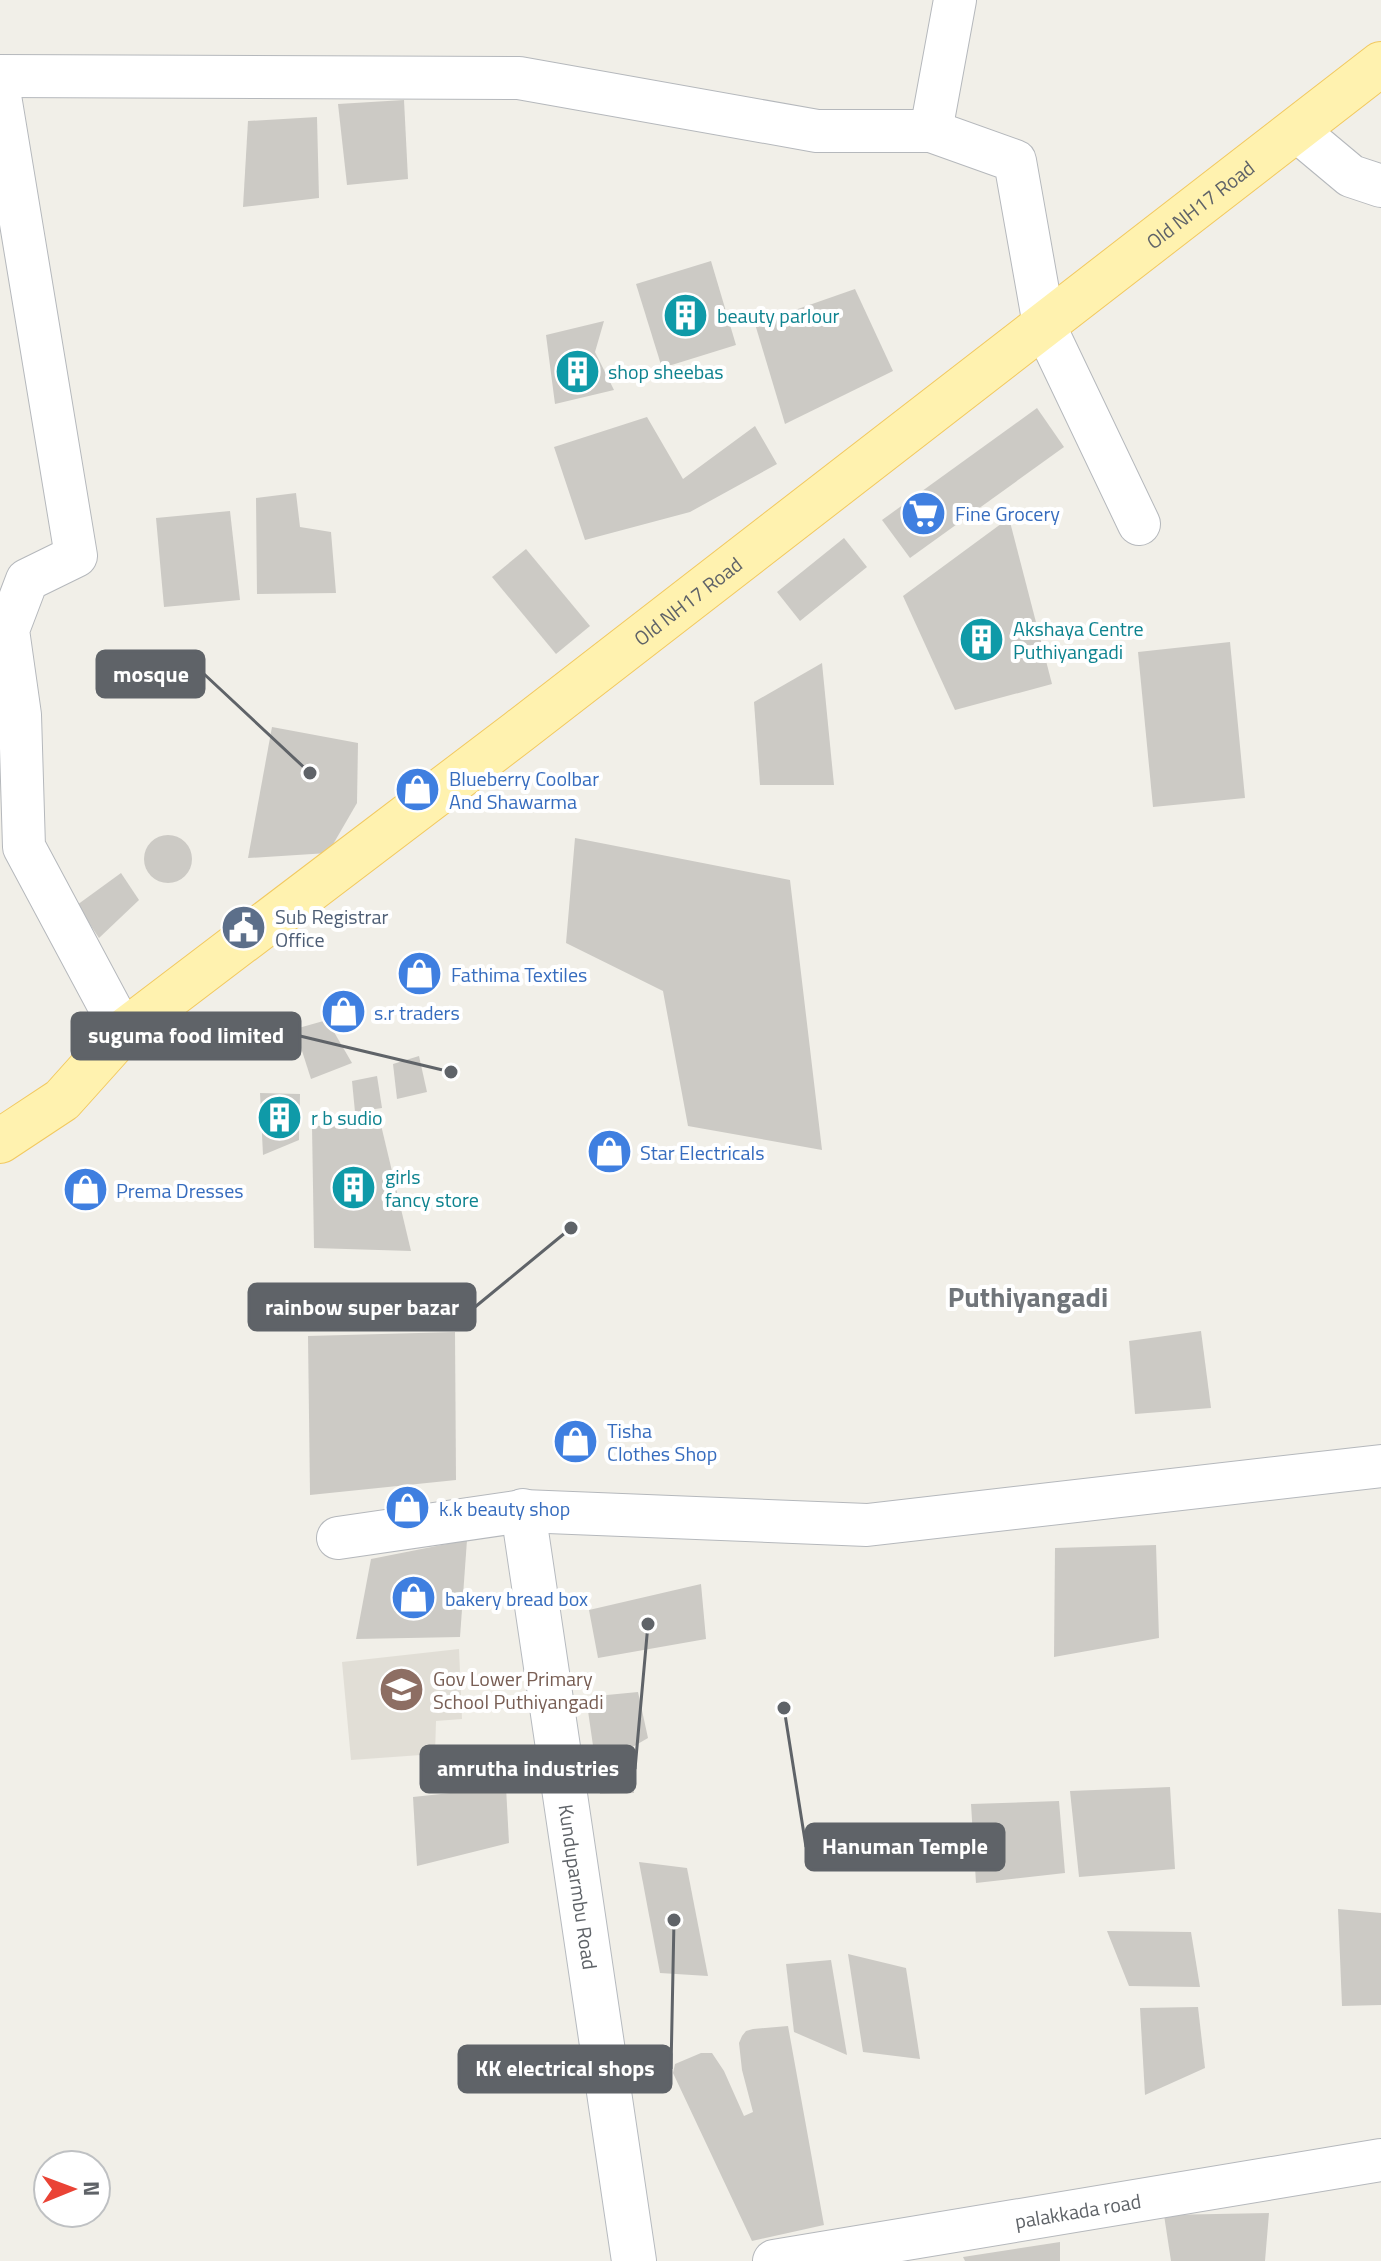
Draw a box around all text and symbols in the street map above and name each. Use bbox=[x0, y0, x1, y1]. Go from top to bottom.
street label: Old NH17 Road bbox=[1139, 152, 1261, 256]
building icon: beauty parlour bbox=[662, 291, 710, 339]
place label: beauty parlour bbox=[717, 300, 840, 331]
building icon: shop sheebas bbox=[553, 347, 601, 395]
place label: shop sheebas bbox=[608, 356, 724, 387]
supermarket icon: Fine Grocery bbox=[900, 489, 948, 537]
place label: Fine Grocery bbox=[955, 498, 1060, 529]
street label: Old NH17 Road bbox=[627, 549, 748, 653]
place label: Akshaya Centre Puthiyangadi bbox=[1013, 613, 1144, 667]
building icon: Akshaya Centre Puthiyangadi bbox=[958, 616, 1006, 664]
callout: mosque bbox=[97, 651, 204, 697]
text: mosque bbox=[113, 657, 189, 691]
place label: Blueberry Coolbar And Shawarma bbox=[449, 763, 599, 817]
shop icon: Blueberry Coolbar And Shawarma bbox=[394, 765, 442, 813]
place label: Sub Registrar Office bbox=[275, 901, 389, 955]
public building icon: Sub Registrar Office bbox=[220, 904, 268, 952]
shop icon: Fathima Textiles bbox=[396, 950, 444, 998]
place label: Fathima Textiles bbox=[451, 959, 587, 990]
shop icon: s.r traders bbox=[319, 988, 367, 1036]
place label: s.r traders bbox=[374, 997, 460, 1028]
callout: suguma food limited bbox=[72, 1013, 300, 1059]
text: suguma food limited bbox=[88, 1018, 284, 1052]
building icon: r b sudio bbox=[256, 1093, 304, 1141]
place label: r b sudio bbox=[311, 1102, 383, 1133]
shop icon: Star Electricals bbox=[585, 1128, 633, 1176]
place label: Star Electricals bbox=[640, 1137, 765, 1168]
place label: girls fancy store bbox=[385, 1161, 479, 1215]
building icon: girls fancy store bbox=[330, 1163, 378, 1211]
shop icon: Prema Dresses bbox=[61, 1166, 109, 1214]
place label: Prema Dresses bbox=[116, 1175, 244, 1206]
district label: Puthiyangadi bbox=[948, 1275, 1108, 1318]
callout: rainbow super bazar bbox=[249, 1284, 475, 1330]
text: rainbow super bazar bbox=[265, 1290, 459, 1324]
place label: Tisha Clothes Shop bbox=[607, 1415, 717, 1469]
shop icon: Tisha Clothes Shop bbox=[552, 1418, 600, 1466]
shop icon: k.k beauty shop bbox=[384, 1484, 432, 1532]
place label: k.k beauty shop bbox=[439, 1493, 570, 1524]
shop icon: bakery bread box bbox=[390, 1574, 438, 1622]
place label: bakery bread box bbox=[445, 1583, 588, 1614]
place label: Gov Lower Primary School Puthiyangadi bbox=[433, 1663, 604, 1717]
school or university icon: Gov Lower Primary School Puthiyangadi bbox=[378, 1666, 426, 1714]
callout: amrutha industries bbox=[421, 1746, 635, 1792]
text: amrutha industries bbox=[437, 1751, 619, 1785]
street label: Kunduparmbu Road bbox=[551, 1802, 606, 1972]
callout: Hanuman Temple bbox=[806, 1824, 1004, 1870]
text: Hanuman Temple bbox=[822, 1829, 988, 1863]
callout: KK electrical shops bbox=[459, 2046, 671, 2092]
text: KK electrical shops bbox=[475, 2051, 655, 2085]
north arrow bbox=[32, 2149, 112, 2229]
text: N bbox=[75, 2181, 109, 2197]
street label: palakkada road bbox=[1012, 2185, 1143, 2236]

